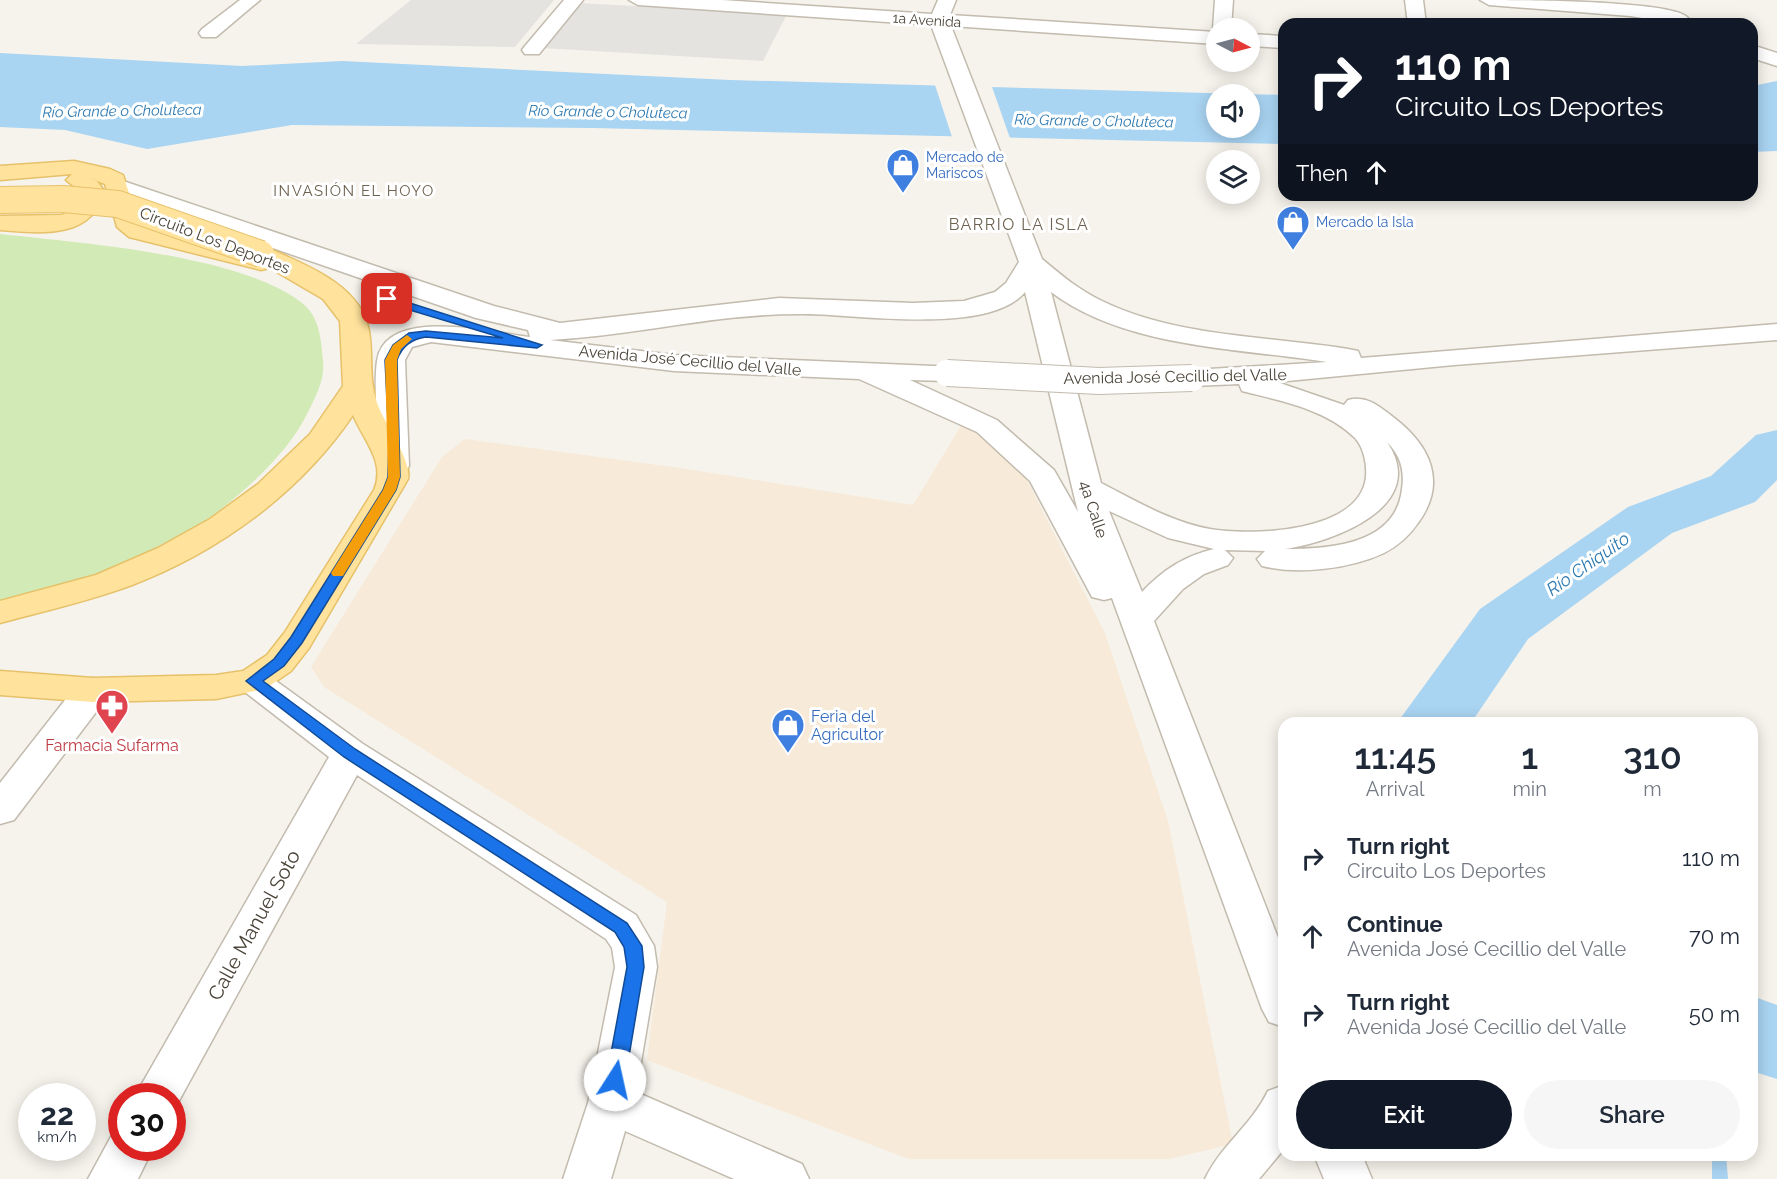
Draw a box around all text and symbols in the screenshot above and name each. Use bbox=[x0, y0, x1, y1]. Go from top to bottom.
street label: 1a Avenida bbox=[892, 10, 962, 30]
north arrow bbox=[1206, 18, 1260, 72]
map controls bbox=[1206, 18, 1260, 204]
text: 110 m bbox=[1395, 41, 1511, 90]
icon: right bbox=[1296, 42, 1374, 120]
button: sound bbox=[1206, 84, 1260, 138]
text: Circuito Los Deportes bbox=[1395, 91, 1663, 122]
water label: Río Grande o Choluteca bbox=[42, 101, 202, 121]
water label: Río Grande o Choluteca bbox=[528, 102, 688, 122]
water label: Río Grande o Choluteca bbox=[1014, 111, 1174, 131]
shop icon: Mercado de Mariscos bbox=[885, 147, 921, 194]
place label: Mercado de Mariscos bbox=[926, 149, 1004, 181]
button: layers bbox=[1206, 150, 1260, 204]
icon: ahead bbox=[1360, 156, 1393, 189]
text: Then bbox=[1296, 160, 1348, 186]
district label: INVASIÓN EL HOYO bbox=[273, 182, 435, 200]
street label: Circuito Los Deportes bbox=[137, 203, 293, 278]
shop icon: Mercado la Isla bbox=[1275, 204, 1311, 251]
place label: Mercado la Isla bbox=[1316, 214, 1414, 230]
district label: BARRIO LA ISLA bbox=[949, 215, 1089, 234]
pin bbox=[361, 273, 412, 324]
icon: arrive bbox=[370, 282, 403, 315]
street label: Avenida José Cecillio del Valle bbox=[578, 341, 802, 380]
street label: Avenida José Cecillio del Valle bbox=[1063, 365, 1287, 388]
street label: 4a Calle bbox=[1075, 478, 1112, 540]
water label: Río Chiquito bbox=[1542, 527, 1633, 600]
pharmacy icon: Farmacia Sufarma bbox=[94, 688, 130, 735]
shop icon: Feria del Agricultor bbox=[770, 707, 806, 754]
place label: Feria del Agricultor bbox=[811, 707, 884, 744]
text: 11:45 bbox=[1354, 735, 1436, 777]
text: 1 bbox=[1521, 735, 1538, 777]
text: 310 bbox=[1623, 735, 1682, 777]
place label: Farmacia Sufarma bbox=[45, 736, 179, 755]
text: Arrival bbox=[1366, 777, 1425, 801]
text: min bbox=[1512, 777, 1547, 801]
text: m bbox=[1643, 777, 1662, 801]
text: Turn right bbox=[1347, 833, 1450, 859]
icon: right bbox=[1296, 842, 1329, 875]
text: 110 m bbox=[1682, 845, 1740, 871]
street label: Calle Manuel Soto bbox=[203, 846, 305, 1004]
text: Circuito Los Deportes bbox=[1347, 859, 1546, 883]
text: Continue bbox=[1347, 911, 1443, 937]
icon: ahead bbox=[1296, 920, 1329, 953]
text: 70 m bbox=[1689, 923, 1740, 949]
text: Avenida José Cecillio del Valle bbox=[1347, 937, 1626, 961]
text: Turn right bbox=[1347, 989, 1450, 1015]
icon: right bbox=[1296, 998, 1329, 1031]
text: 50 m bbox=[1689, 1001, 1740, 1027]
text: Avenida José Cecillio del Valle bbox=[1347, 1015, 1626, 1039]
position arrow bbox=[583, 1048, 647, 1112]
button: Exit bbox=[1296, 1080, 1512, 1149]
button: Share bbox=[1524, 1080, 1740, 1149]
speed limit sign: 30 bbox=[108, 1083, 186, 1161]
text: 22 bbox=[40, 1097, 74, 1132]
text: km/h bbox=[37, 1128, 77, 1146]

